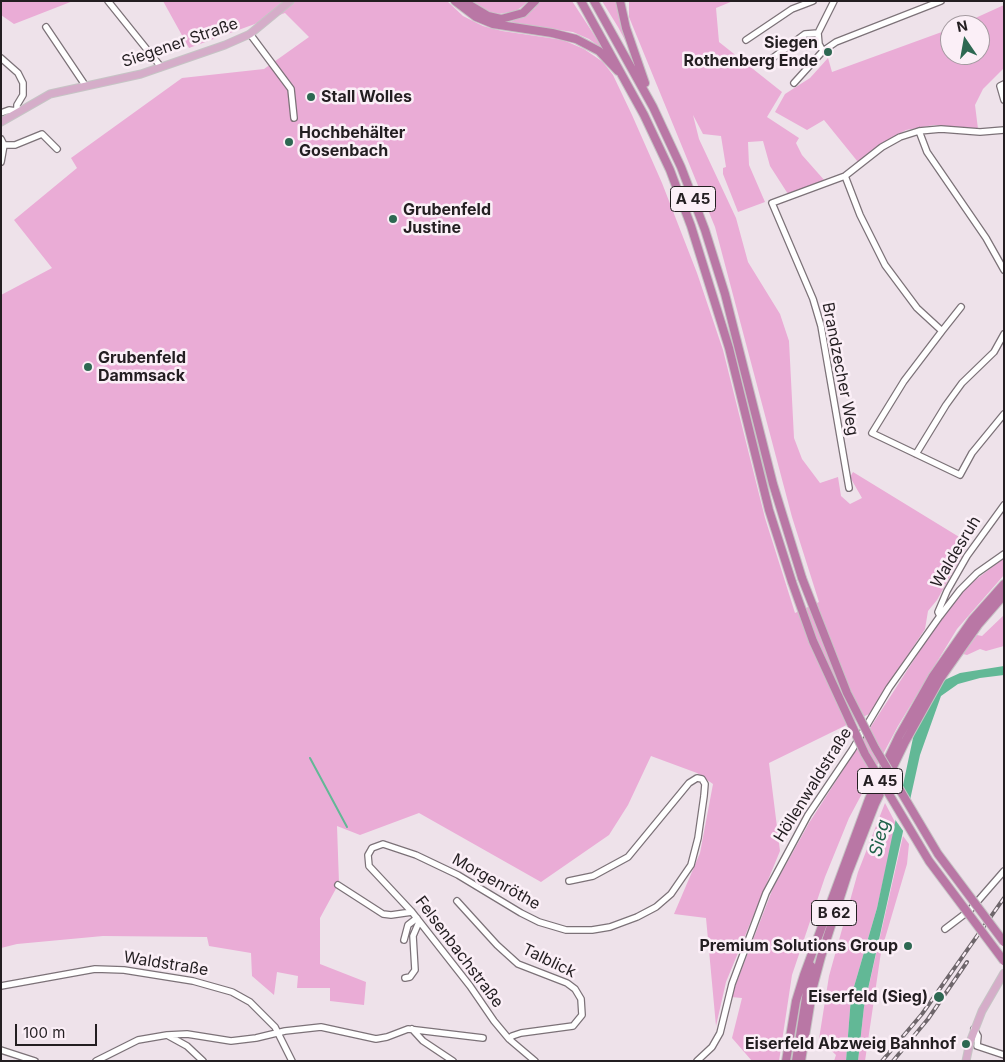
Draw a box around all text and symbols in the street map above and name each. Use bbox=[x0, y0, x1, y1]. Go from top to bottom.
street label: Siegener Straße bbox=[119, 14, 241, 72]
north arrow bbox=[940, 15, 990, 65]
text: N bbox=[955, 16, 969, 35]
place label: Siegen Rothenberg Ende bbox=[684, 33, 818, 71]
marker: Siegen Rothenberg Ende bbox=[822, 46, 834, 58]
place label: Stall Wolles bbox=[321, 87, 412, 107]
marker: Stall Wolles bbox=[305, 91, 317, 103]
place label: Hochbehälter Gosenbach bbox=[299, 123, 405, 161]
marker: Hochbehälter Gosenbach bbox=[283, 136, 295, 148]
road number: A 45 bbox=[670, 186, 716, 212]
place label: Grubenfeld Justine bbox=[403, 200, 491, 238]
marker: Grubenfeld Justine bbox=[387, 213, 399, 225]
street label: Brandzecher Weg bbox=[818, 301, 862, 437]
place label: Grubenfeld Dammsack bbox=[98, 348, 186, 386]
marker: Grubenfeld Dammsack bbox=[82, 361, 94, 373]
street label: Waldesruh bbox=[927, 513, 985, 591]
street label: Höllenwaldstraße bbox=[770, 724, 856, 846]
road number: A 45 bbox=[858, 768, 902, 794]
water label: Sieg bbox=[865, 817, 895, 859]
street label: Morgenröthe bbox=[449, 850, 543, 914]
street label: Felsenbachstraße bbox=[411, 892, 507, 1012]
road number: B 62 bbox=[812, 900, 856, 926]
place label: Premium Solutions Group bbox=[699, 936, 898, 956]
street label: Talblick bbox=[519, 940, 579, 982]
marker: Premium Solutions Group bbox=[902, 940, 914, 952]
street label: Waldstraße bbox=[122, 948, 210, 980]
place label: Eiserfeld (Sieg) bbox=[808, 987, 928, 1007]
marker: Eiserfeld (Sieg) bbox=[932, 990, 946, 1004]
scale bar bbox=[18, 1014, 100, 1046]
text: 100 m bbox=[23, 1023, 65, 1042]
place label: Eiserfeld Abzweig Bahnhof bbox=[745, 1034, 956, 1054]
marker: Eiserfeld Abzweig Bahnhof bbox=[960, 1038, 972, 1050]

